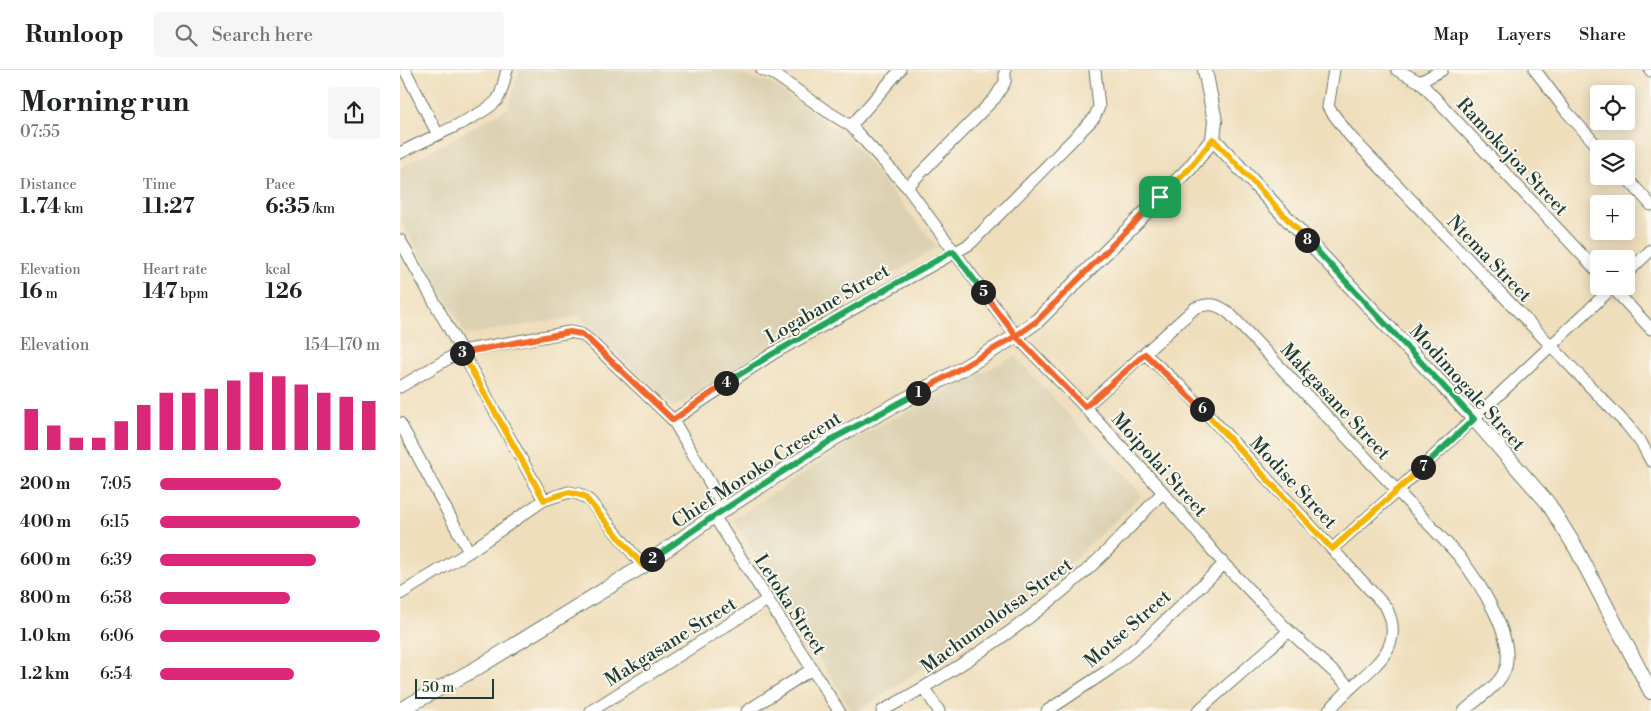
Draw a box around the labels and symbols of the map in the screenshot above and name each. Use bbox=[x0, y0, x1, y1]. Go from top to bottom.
street label: Ramokojoa Street bbox=[1451, 93, 1573, 221]
pin bbox=[1139, 176, 1181, 218]
street label: Ntema Street bbox=[1442, 210, 1537, 308]
pin: 8 bbox=[1294, 228, 1320, 252]
street label: Logabane Street bbox=[761, 258, 894, 349]
pin: 5 bbox=[970, 280, 996, 304]
street label: Modimogale Street bbox=[1404, 319, 1531, 456]
street label: Makgasane Street bbox=[1275, 338, 1396, 465]
pin: 3 bbox=[450, 340, 474, 366]
pin: 4 bbox=[714, 370, 738, 396]
pin: 1 bbox=[906, 380, 930, 406]
pin: 6 bbox=[1190, 396, 1214, 422]
street label: Chief Moroko Crescent bbox=[667, 406, 846, 534]
street label: Moipolai Street bbox=[1106, 407, 1213, 522]
street label: Modise Street bbox=[1244, 431, 1342, 534]
pin: 7 bbox=[1410, 454, 1436, 480]
pin: 2 bbox=[640, 546, 664, 572]
street label: Letoka Street bbox=[749, 550, 832, 660]
street label: Machumolotsa Street bbox=[916, 553, 1077, 679]
street label: Motse Street bbox=[1079, 584, 1176, 673]
street label: Makgasane Street bbox=[600, 592, 741, 692]
scale bar bbox=[415, 676, 494, 699]

